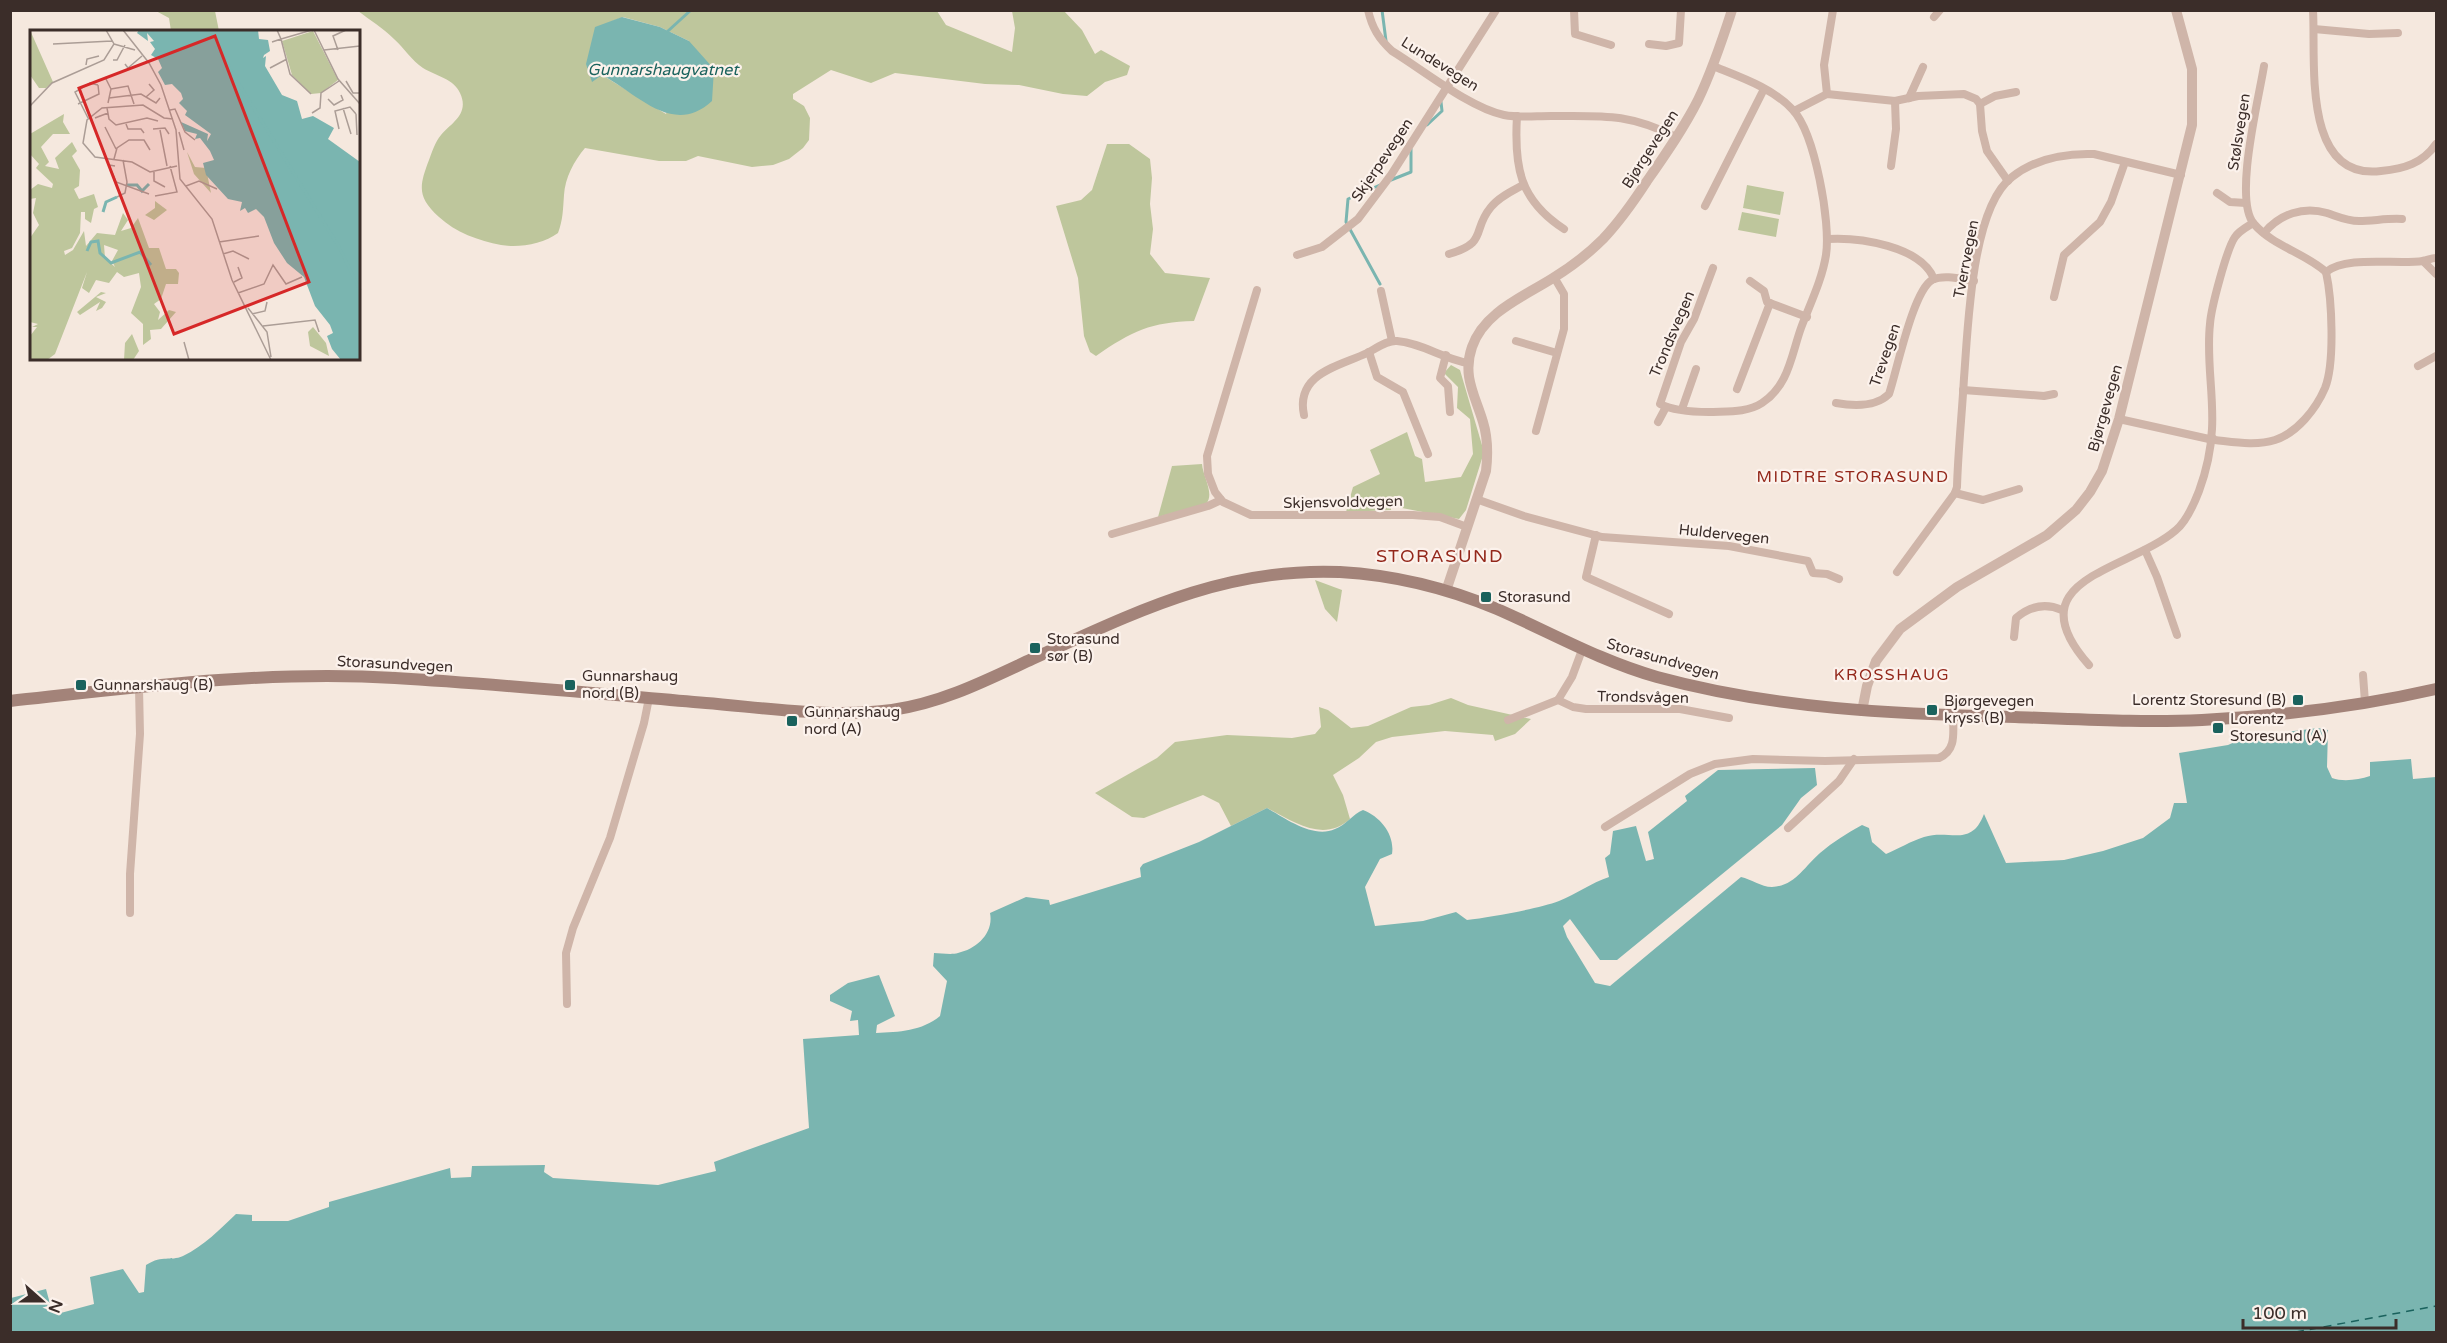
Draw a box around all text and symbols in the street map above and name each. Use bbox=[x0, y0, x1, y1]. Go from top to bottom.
inset map bbox=[30, 30, 360, 360]
street label: Lundevegen bbox=[1398, 33, 1482, 95]
water label: Gunnarshaugvatnet bbox=[588, 60, 740, 80]
street label: Stølsvegen bbox=[2224, 92, 2254, 172]
street label: Bjørgevegen bbox=[1618, 106, 1682, 192]
street label: Skjerpevegen bbox=[1348, 115, 1416, 205]
street label: Tverrvegen bbox=[1950, 218, 1982, 300]
street label: Trondsvegen bbox=[1646, 288, 1698, 380]
street label: Trevegen bbox=[1866, 321, 1904, 389]
street label: Bjørgevegen bbox=[2084, 362, 2126, 454]
district label: MIDTRE STORASUND bbox=[1757, 467, 1949, 487]
street label: Skjensvoldvegen bbox=[1283, 492, 1403, 512]
street label: Huldervegen bbox=[1678, 520, 1770, 548]
district label: STORASUND bbox=[1376, 545, 1504, 567]
place label: Storasund bbox=[1498, 588, 1571, 606]
marker: Storasund bbox=[1479, 590, 1493, 604]
place label: Storasund sør (B) bbox=[1047, 630, 1120, 665]
street label: Storasundvegen bbox=[1605, 634, 1721, 684]
marker: Storasund sør (B) bbox=[1028, 641, 1042, 655]
street label: Storasundvegen bbox=[337, 652, 453, 676]
district label: KROSSHAUG bbox=[1834, 665, 1950, 685]
place label: Gunnarshaug nord (B) bbox=[582, 667, 678, 702]
place label: Gunnarshaug (B) bbox=[93, 676, 213, 694]
marker: Gunnarshaug (B) bbox=[74, 678, 88, 692]
marker: Gunnarshaug nord (B) bbox=[563, 678, 577, 692]
street label: Trondsvågen bbox=[1597, 687, 1689, 707]
place label: Lorentz Storesund (B) bbox=[2132, 691, 2286, 709]
place label: Bjørgevegen kryss (B) bbox=[1944, 692, 2034, 727]
marker: Lorentz Storesund (B) bbox=[2291, 693, 2305, 707]
place label: Gunnarshaug nord (A) bbox=[804, 703, 900, 738]
marker: Bjørgevegen kryss (B) bbox=[1925, 703, 1939, 717]
place label: Lorentz Storesund (A) bbox=[2230, 710, 2327, 745]
marker: Gunnarshaug nord (A) bbox=[785, 714, 799, 728]
marker: Lorentz Storesund (A) bbox=[2211, 721, 2225, 735]
north arrow bbox=[12, 1271, 72, 1331]
scale bar bbox=[2243, 1292, 2396, 1330]
text: N bbox=[43, 1296, 67, 1316]
text: 100 m bbox=[2252, 1302, 2307, 1324]

